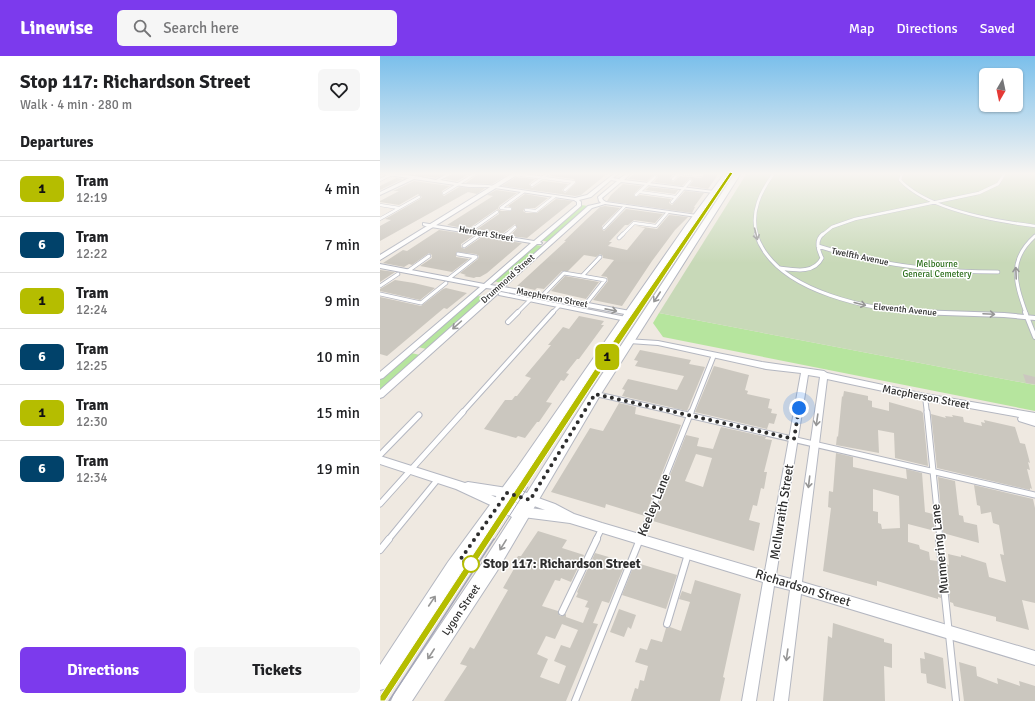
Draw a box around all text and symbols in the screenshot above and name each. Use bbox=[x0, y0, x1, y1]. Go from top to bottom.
search box bbox=[117, 10, 397, 46]
text: Linewise bbox=[20, 16, 93, 40]
icon: search bbox=[131, 17, 153, 39]
text: Search here bbox=[163, 19, 239, 37]
text: Map bbox=[849, 20, 875, 37]
text: Directions bbox=[897, 20, 958, 37]
text: Saved bbox=[980, 20, 1015, 37]
north arrow bbox=[979, 68, 1023, 112]
map controls bbox=[979, 68, 1023, 112]
button: heart bbox=[318, 69, 360, 111]
text: Stop 117: Richardson Street bbox=[20, 70, 250, 94]
text: Walk · 4 min · 280 m bbox=[20, 97, 132, 113]
text: Departures bbox=[20, 133, 93, 151]
text: Tram bbox=[76, 172, 109, 190]
text: 1 bbox=[38, 180, 46, 197]
text: 4 min bbox=[324, 180, 360, 198]
text: 12:19 bbox=[76, 190, 108, 206]
street label: Herbert Street bbox=[458, 224, 514, 244]
text: Tram bbox=[76, 228, 109, 246]
one-way arrow bbox=[753, 228, 761, 241]
text: 6 bbox=[38, 236, 46, 253]
text: 7 min bbox=[324, 236, 360, 254]
text: 12:22 bbox=[76, 246, 108, 262]
street label: Twelfth Avenue bbox=[830, 246, 890, 269]
street label: Drummond Street bbox=[479, 252, 537, 306]
park label: Melbourne General Cemetery bbox=[902, 259, 972, 280]
one-way arrow bbox=[1013, 267, 1020, 280]
text: Tram bbox=[76, 284, 109, 302]
street label: Macpherson Street bbox=[515, 286, 589, 310]
one-way arrow bbox=[653, 291, 661, 302]
text: 1 bbox=[38, 292, 46, 309]
text: 9 min bbox=[324, 292, 360, 310]
one-way arrow bbox=[853, 300, 866, 308]
street label: Eleventh Avenue bbox=[873, 301, 938, 319]
text: 12:24 bbox=[76, 302, 108, 318]
one-way arrow bbox=[604, 306, 617, 314]
one-way arrow bbox=[982, 311, 995, 318]
one-way arrow bbox=[452, 320, 462, 330]
text: Tram bbox=[76, 340, 109, 358]
line badge: 1 bbox=[594, 344, 620, 370]
text: 6 bbox=[38, 348, 46, 365]
text: 10 min bbox=[316, 348, 360, 366]
text: 1 bbox=[603, 348, 611, 365]
text: 12:25 bbox=[76, 358, 108, 374]
street label: Macpherson Street bbox=[881, 382, 971, 412]
text: Tram bbox=[76, 396, 109, 414]
your location bbox=[789, 398, 809, 418]
text: 1 bbox=[38, 404, 46, 421]
text: 15 min bbox=[316, 404, 360, 422]
one-way arrow bbox=[814, 413, 821, 426]
text: 12:30 bbox=[76, 414, 108, 430]
text: Tram bbox=[76, 452, 109, 470]
text: 6 bbox=[38, 460, 46, 477]
text: 19 min bbox=[316, 460, 360, 478]
street label: McIlwraith Street bbox=[767, 463, 798, 561]
text: 12:34 bbox=[76, 470, 108, 486]
street label: Keeley Lane bbox=[634, 471, 674, 539]
one-way arrow bbox=[805, 475, 813, 488]
street label: Munnering Lane bbox=[927, 503, 953, 595]
one-way arrow bbox=[499, 540, 507, 551]
marker: Stop 117: Richardson Street bbox=[462, 555, 480, 573]
place label: Stop 117: Richardson Street bbox=[483, 556, 641, 572]
street label: Richardson Street bbox=[753, 566, 853, 610]
street label: Lygon Street bbox=[439, 582, 483, 638]
one-way arrow bbox=[428, 596, 436, 607]
button: Directions bbox=[20, 647, 186, 693]
button: Tickets bbox=[194, 647, 360, 693]
one-way arrow bbox=[427, 648, 435, 659]
one-way arrow bbox=[783, 648, 791, 661]

